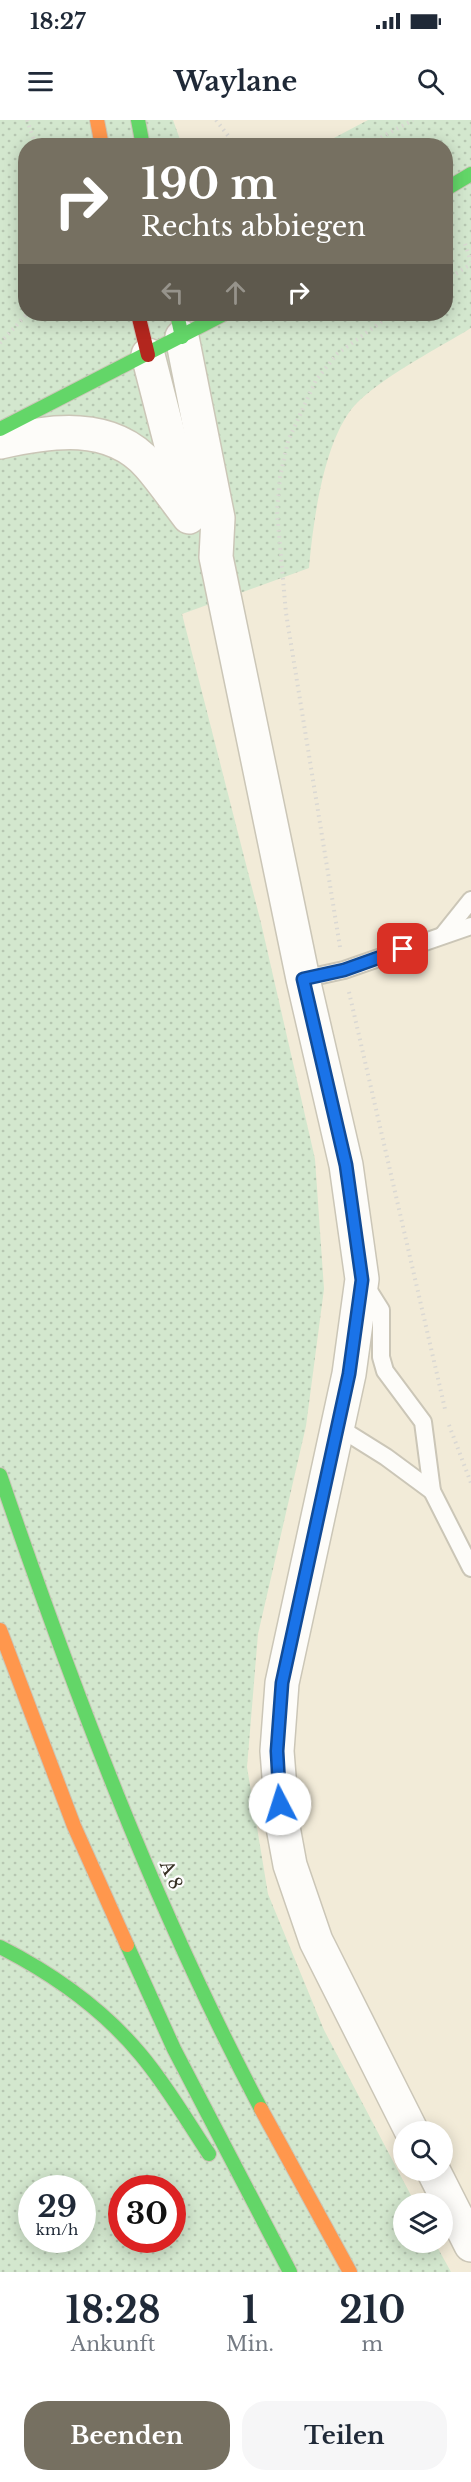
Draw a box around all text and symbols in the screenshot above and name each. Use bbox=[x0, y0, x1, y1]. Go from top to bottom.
text: 18:27 bbox=[30, 8, 85, 35]
icon: menu bbox=[24, 65, 57, 98]
text: Waylane bbox=[174, 65, 297, 98]
icon: search bbox=[414, 65, 447, 98]
text: 190 m bbox=[141, 158, 277, 210]
icon: right bbox=[42, 162, 120, 240]
text: Rechts abbiegen bbox=[141, 210, 366, 243]
icon: left bbox=[156, 276, 189, 309]
icon: ahead bbox=[219, 276, 252, 309]
icon: right bbox=[282, 276, 315, 309]
pin bbox=[377, 923, 428, 974]
icon: arrive bbox=[386, 932, 419, 965]
position arrow bbox=[248, 1772, 312, 1836]
street label: A 8 bbox=[155, 1856, 187, 1893]
map controls bbox=[393, 2121, 453, 2253]
button: search bbox=[393, 2121, 453, 2181]
speed limit sign: 30 bbox=[108, 2175, 186, 2253]
text: 29 bbox=[37, 2188, 77, 2225]
button: layers bbox=[393, 2193, 453, 2253]
text: km/h bbox=[36, 2220, 78, 2239]
text: 18:28 bbox=[65, 2288, 161, 2333]
text: 1 bbox=[242, 2288, 258, 2333]
text: 210 bbox=[339, 2288, 406, 2333]
text: Ankunft bbox=[71, 2332, 155, 2356]
text: Min. bbox=[226, 2332, 274, 2356]
text: m bbox=[362, 2332, 383, 2356]
button: Beenden bbox=[24, 2401, 230, 2470]
button: Teilen bbox=[242, 2401, 447, 2470]

